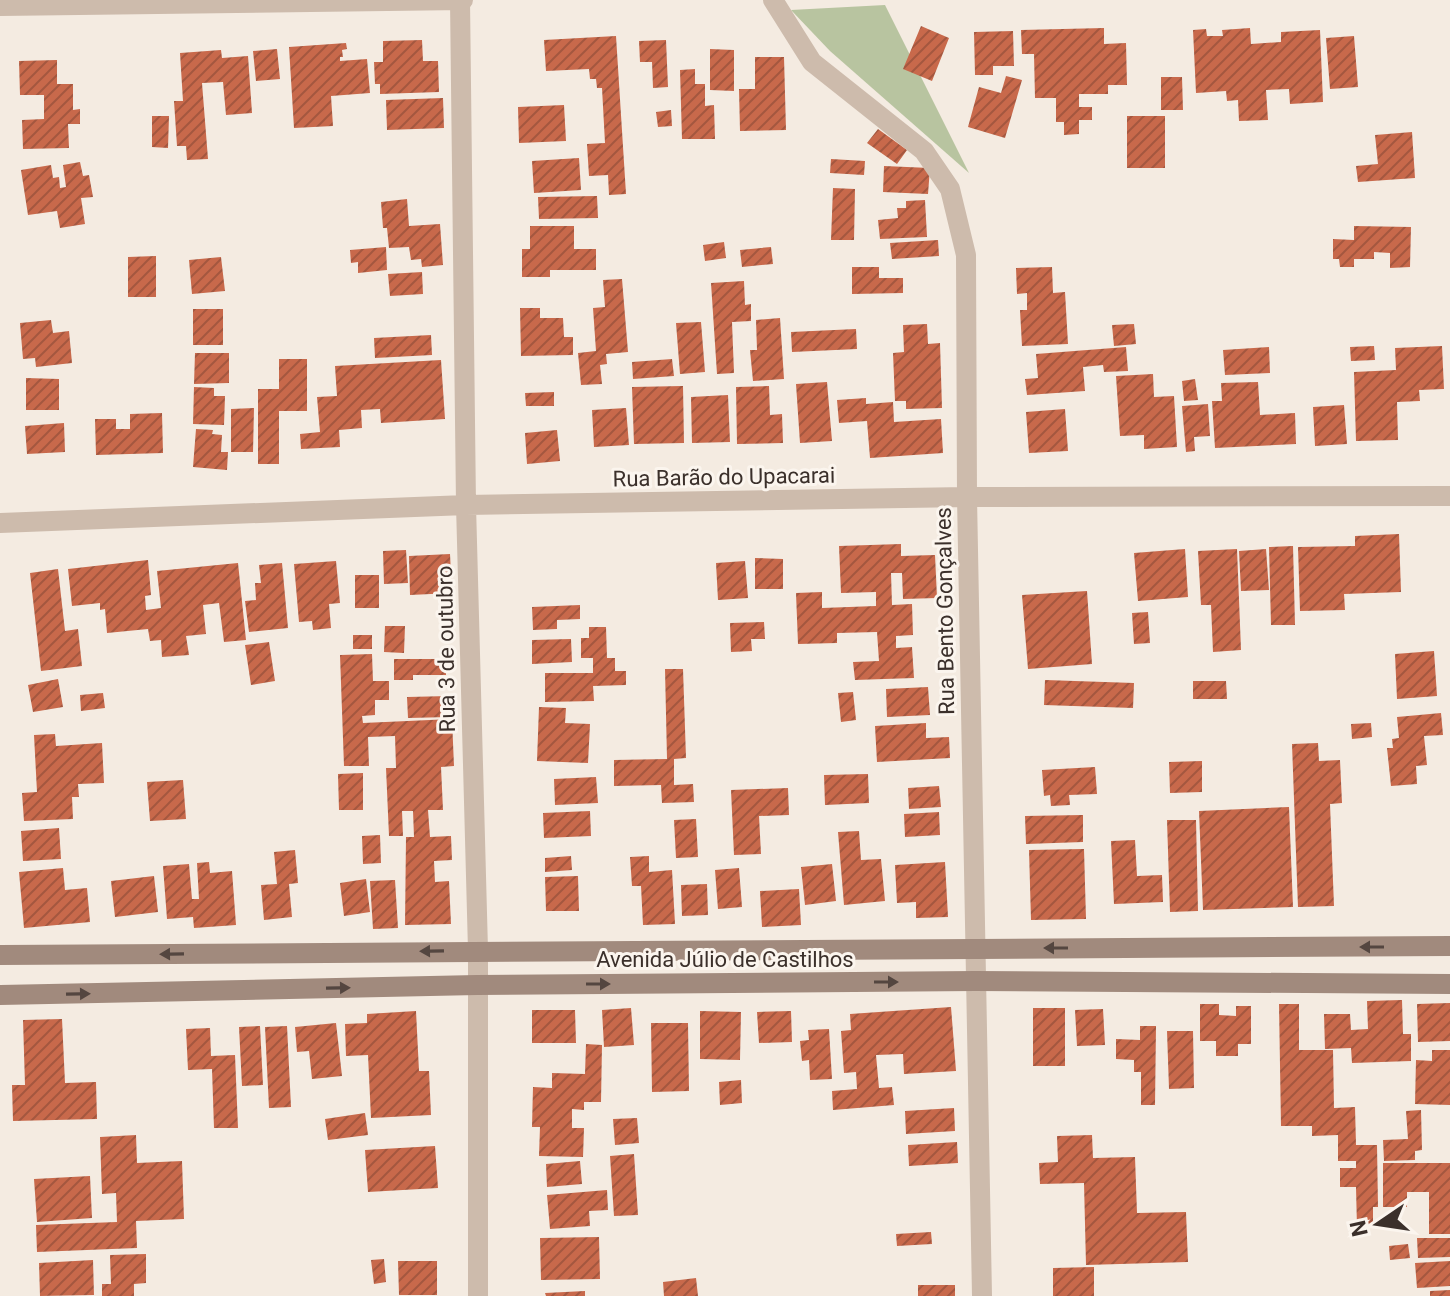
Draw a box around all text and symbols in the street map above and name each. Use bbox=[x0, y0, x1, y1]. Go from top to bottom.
street label: Rua Barão do Upacarai bbox=[612, 463, 836, 491]
street label: Rua Bento Gonçalves bbox=[931, 507, 959, 715]
street label: Rua 3 de outubro bbox=[432, 565, 460, 733]
one-way arrow bbox=[1359, 940, 1384, 953]
one-way arrow bbox=[1043, 942, 1068, 954]
one-way arrow bbox=[419, 945, 444, 957]
one-way arrow bbox=[159, 947, 184, 960]
street label: Avenida Júlio de Castilhos bbox=[596, 947, 854, 972]
one-way arrow bbox=[874, 976, 899, 988]
one-way arrow bbox=[586, 978, 611, 990]
one-way arrow bbox=[326, 982, 351, 994]
one-way arrow bbox=[66, 987, 91, 1000]
north arrow bbox=[1338, 1184, 1418, 1264]
text: N bbox=[1345, 1218, 1373, 1239]

